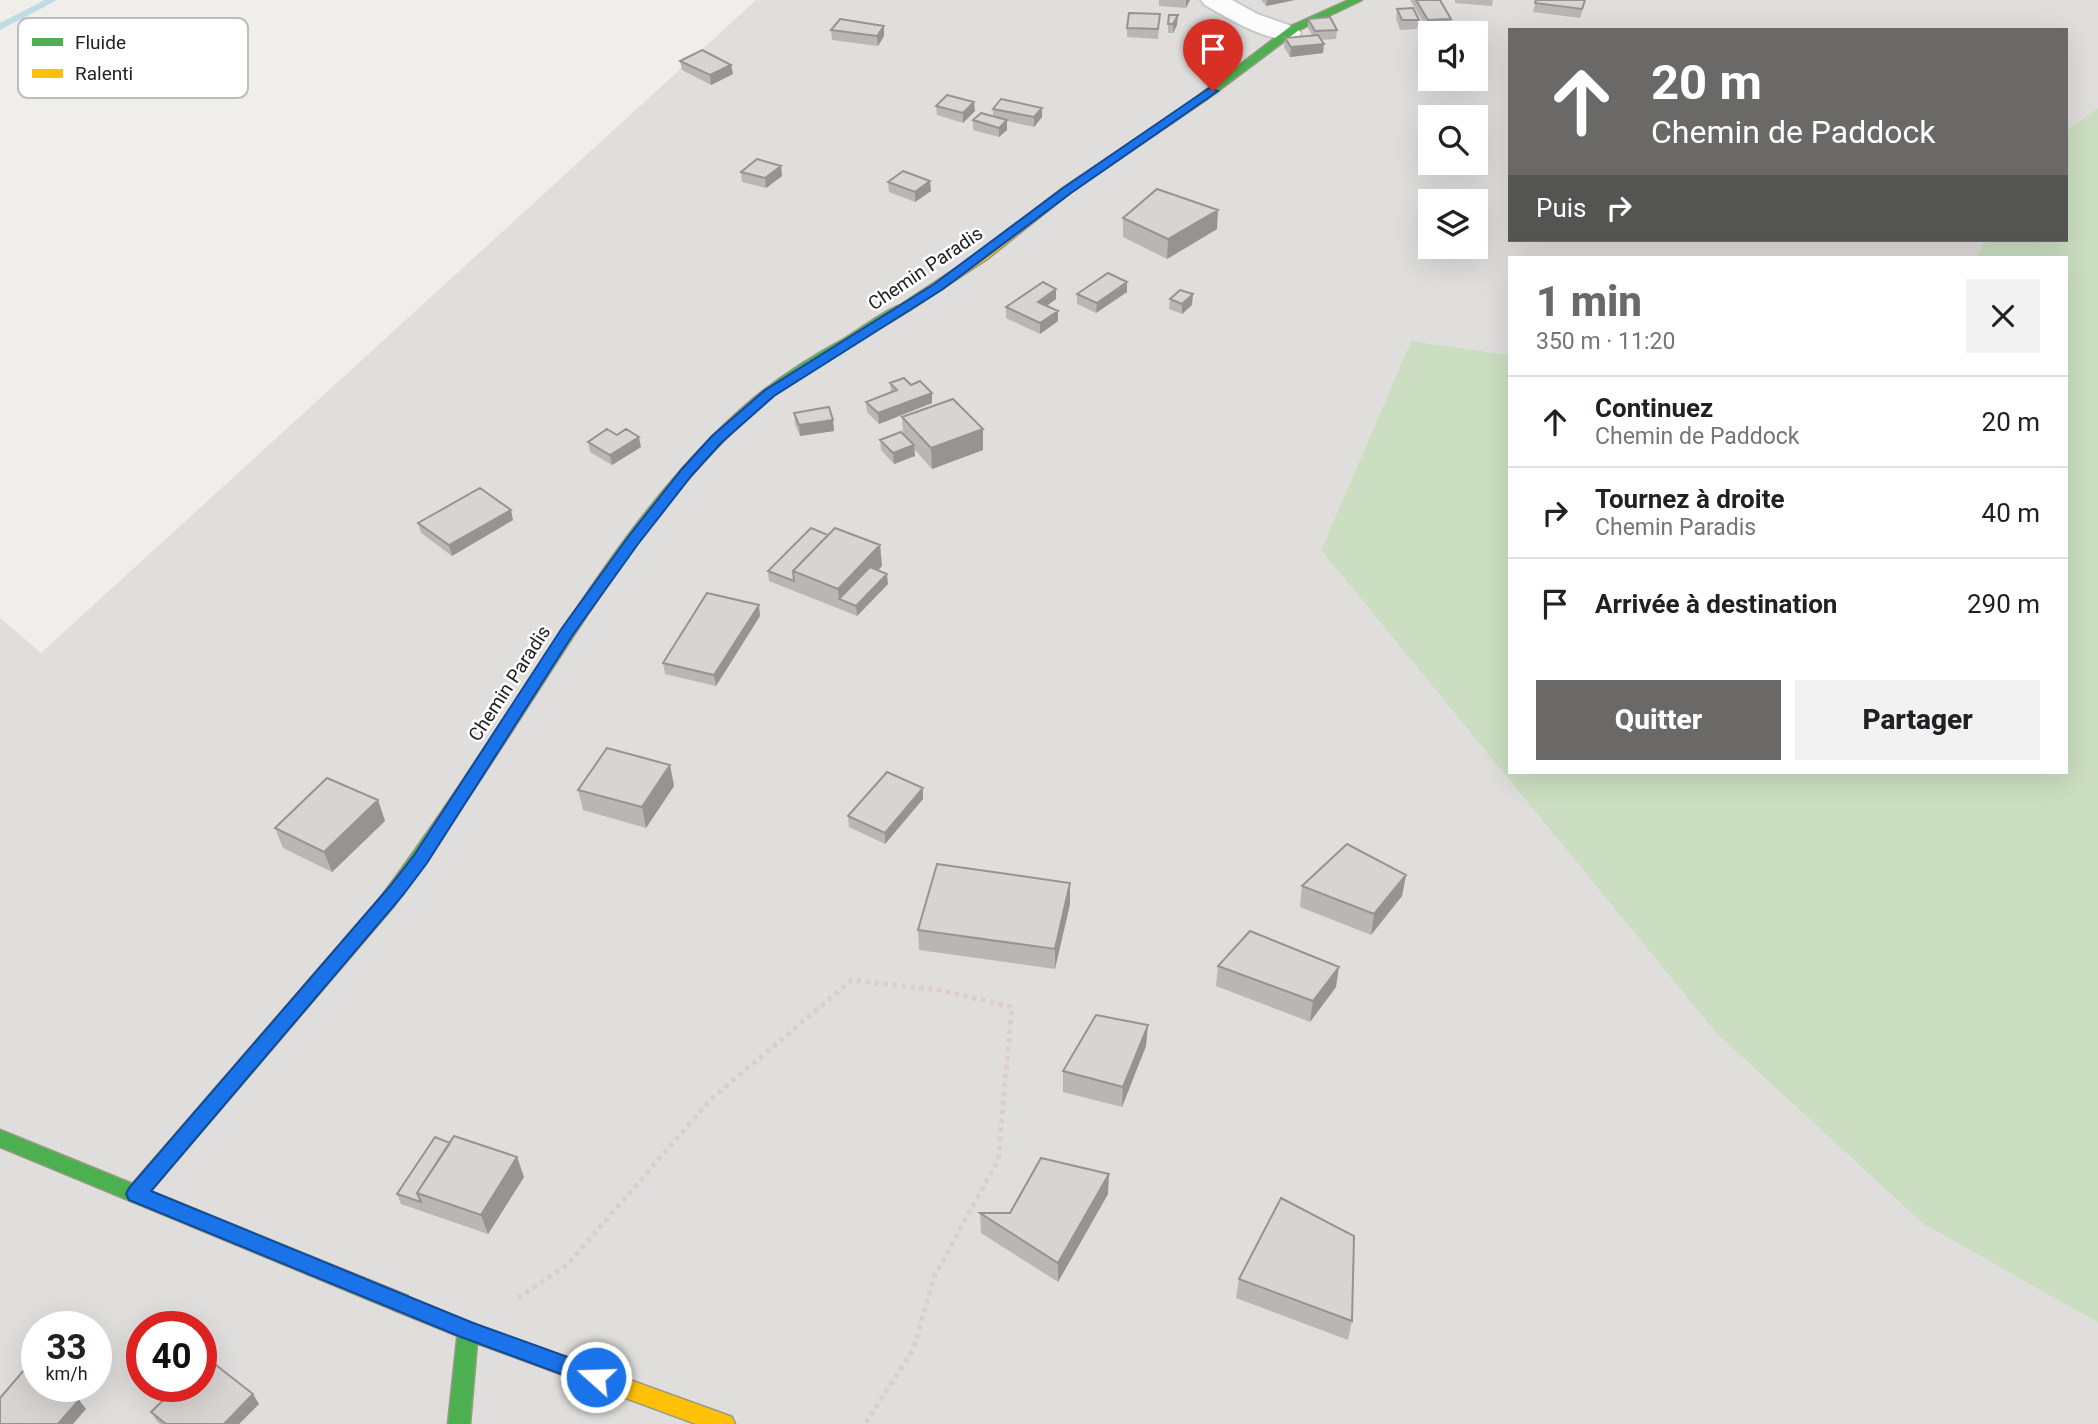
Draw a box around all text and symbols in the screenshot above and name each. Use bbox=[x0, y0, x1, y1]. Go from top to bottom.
legend bbox=[18, 18, 248, 98]
pin bbox=[1183, 19, 1243, 91]
map controls bbox=[1418, 21, 1488, 259]
button: sound bbox=[1418, 21, 1488, 91]
icon: arrive bbox=[1194, 30, 1232, 68]
text: Fluide bbox=[75, 31, 126, 54]
text: 20 m bbox=[1651, 54, 1762, 111]
icon: ahead bbox=[1536, 56, 1627, 147]
text: Ralenti bbox=[75, 62, 133, 85]
button: search bbox=[1418, 105, 1488, 175]
text: Chemin de Paddock bbox=[1651, 113, 1936, 151]
button: layers bbox=[1418, 189, 1488, 259]
icon: right bbox=[1600, 189, 1638, 227]
text: Puis bbox=[1536, 193, 1586, 223]
street label: Chemin Paradis bbox=[864, 222, 987, 315]
text: 1 min bbox=[1536, 277, 1642, 326]
button: close bbox=[1966, 279, 2040, 353]
text: 350 m · 11:20 bbox=[1536, 328, 1675, 355]
text: Continuez bbox=[1595, 393, 1713, 423]
icon: ahead bbox=[1536, 403, 1574, 441]
text: 20 m bbox=[1982, 407, 2040, 437]
text: Chemin de Paddock bbox=[1595, 423, 1800, 450]
text: Tournez à droite bbox=[1595, 484, 1785, 514]
icon: right bbox=[1536, 494, 1574, 532]
text: 40 m bbox=[1982, 498, 2040, 528]
text: Chemin Paradis bbox=[1595, 514, 1756, 541]
icon: arrive bbox=[1536, 585, 1574, 623]
text: Arrivée à destination bbox=[1595, 589, 1837, 619]
text: 290 m bbox=[1967, 589, 2040, 619]
street label: Chemin Paradis bbox=[464, 621, 555, 745]
button: Quitter bbox=[1536, 680, 1781, 760]
button: Partager bbox=[1795, 680, 2040, 760]
speed limit sign: 40 bbox=[126, 1311, 217, 1402]
text: 33 bbox=[46, 1327, 87, 1368]
position arrow bbox=[559, 1340, 633, 1414]
text: km/h bbox=[45, 1363, 88, 1384]

